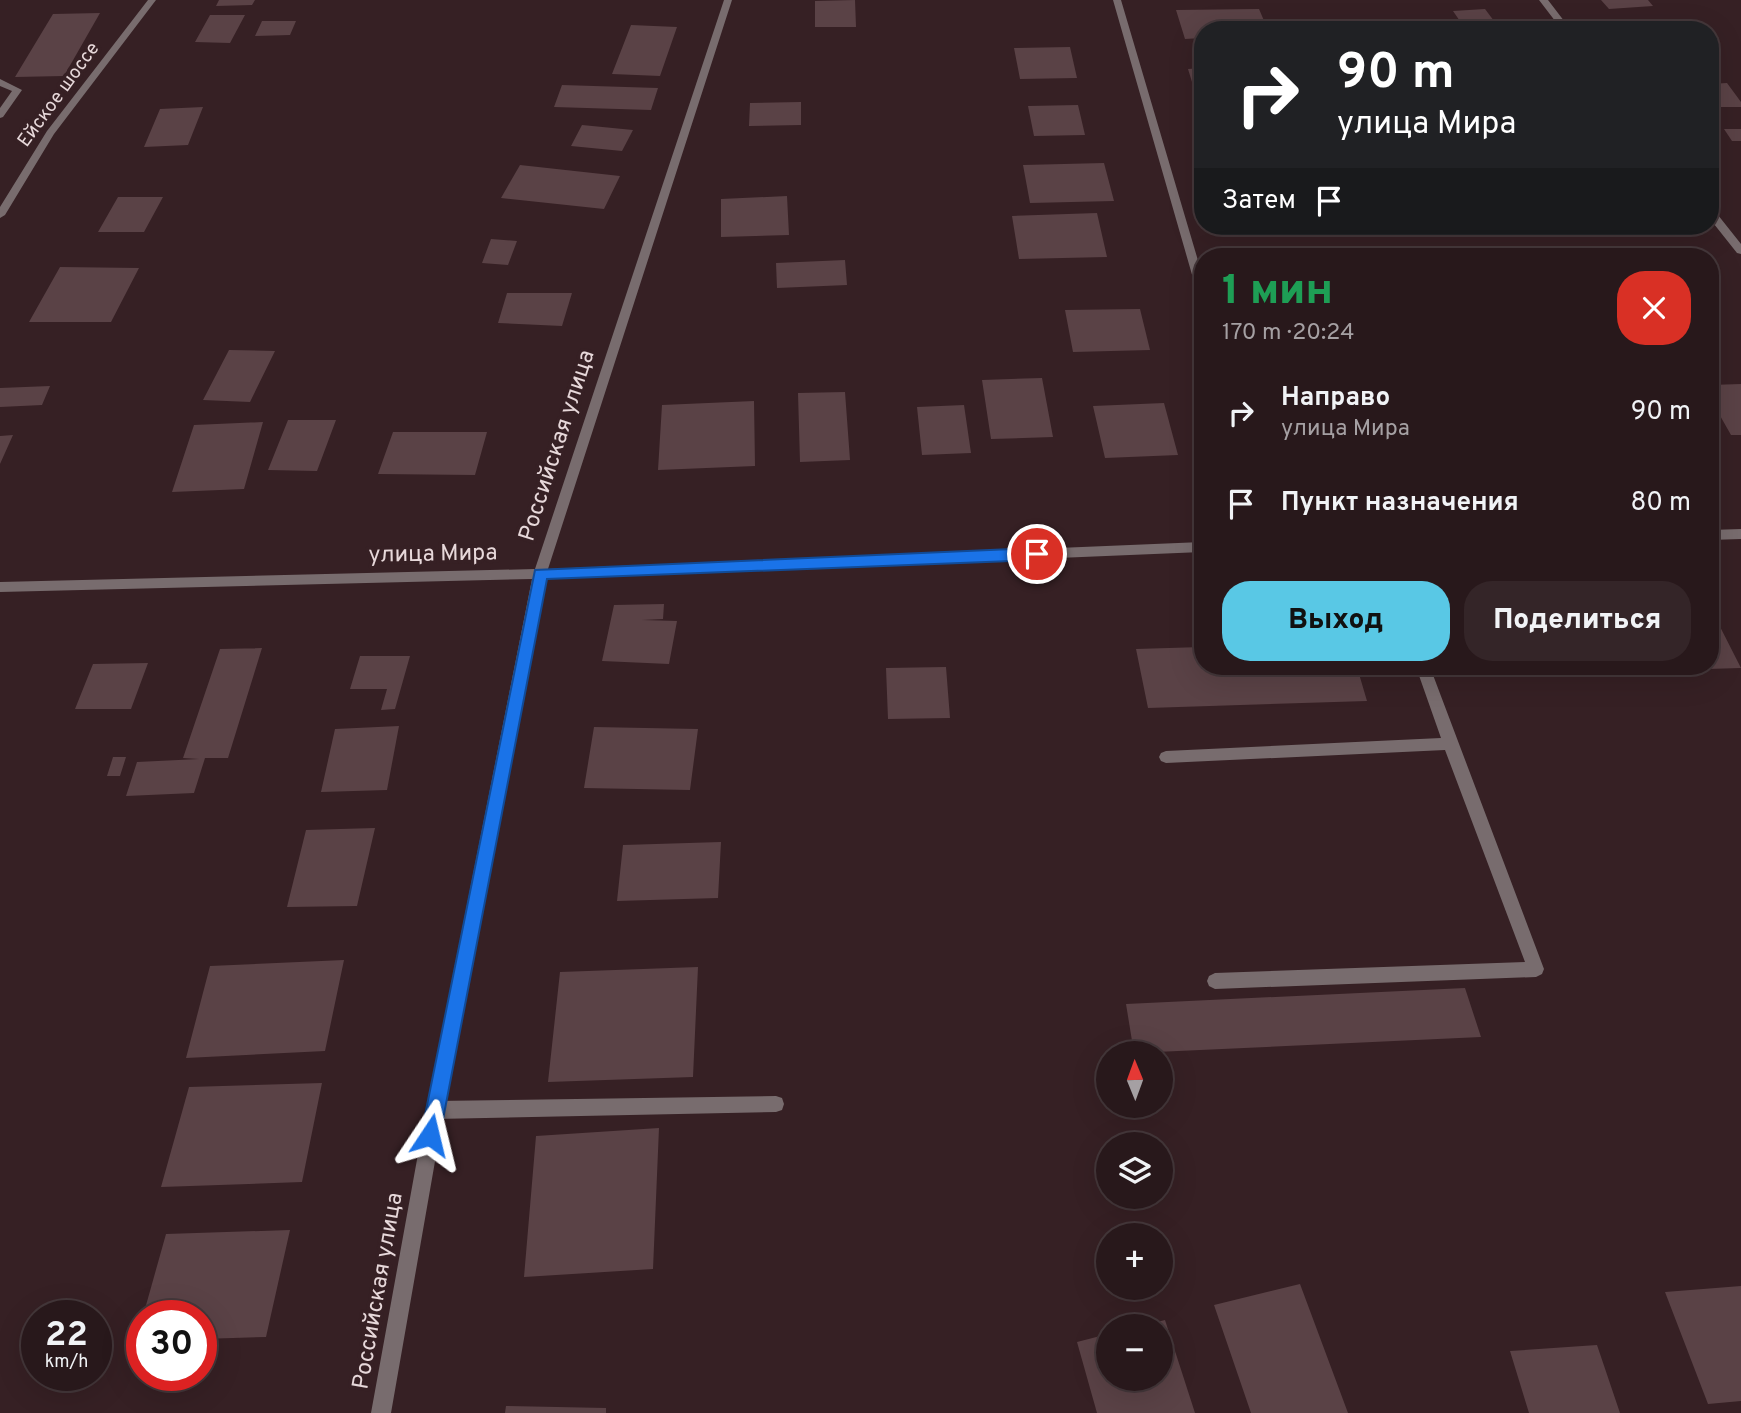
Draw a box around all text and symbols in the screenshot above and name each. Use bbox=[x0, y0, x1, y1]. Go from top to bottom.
street label: Ейское шоссе bbox=[13, 38, 105, 152]
text: 90 m bbox=[1337, 44, 1455, 106]
icon: right bbox=[1222, 49, 1313, 140]
text: улица Мира bbox=[1337, 105, 1516, 145]
icon: arrive bbox=[1310, 182, 1348, 220]
text: Затем bbox=[1222, 185, 1296, 218]
text: 1 мин bbox=[1222, 266, 1333, 319]
button: close bbox=[1617, 271, 1691, 345]
text: 170 m · 20:24 bbox=[1222, 319, 1354, 348]
street label: Российская улица bbox=[513, 347, 603, 545]
text: Направо bbox=[1281, 382, 1390, 415]
icon: right bbox=[1222, 394, 1260, 432]
text: 90 m bbox=[1631, 396, 1691, 429]
text: улица Мира bbox=[1281, 415, 1410, 444]
icon: arrive bbox=[1222, 485, 1260, 523]
text: Пункт назначения bbox=[1281, 487, 1519, 520]
text: 80 m bbox=[1631, 487, 1691, 520]
pin bbox=[1007, 524, 1067, 584]
icon: arrive bbox=[1018, 535, 1056, 573]
street label: улица Мира bbox=[368, 539, 498, 571]
button: Выход bbox=[1222, 581, 1450, 661]
button: Поделиться bbox=[1464, 581, 1691, 661]
north arrow bbox=[1096, 1041, 1172, 1118]
map controls bbox=[1096, 1041, 1173, 1391]
position arrow bbox=[393, 1098, 467, 1172]
button: layers bbox=[1096, 1132, 1173, 1209]
street label: Российская улица bbox=[347, 1190, 411, 1392]
button: + bbox=[1096, 1223, 1173, 1300]
speed limit sign: 30 bbox=[126, 1300, 217, 1391]
text: 22 bbox=[45, 1314, 88, 1358]
button: − bbox=[1096, 1314, 1173, 1391]
text: km/h bbox=[45, 1351, 88, 1374]

